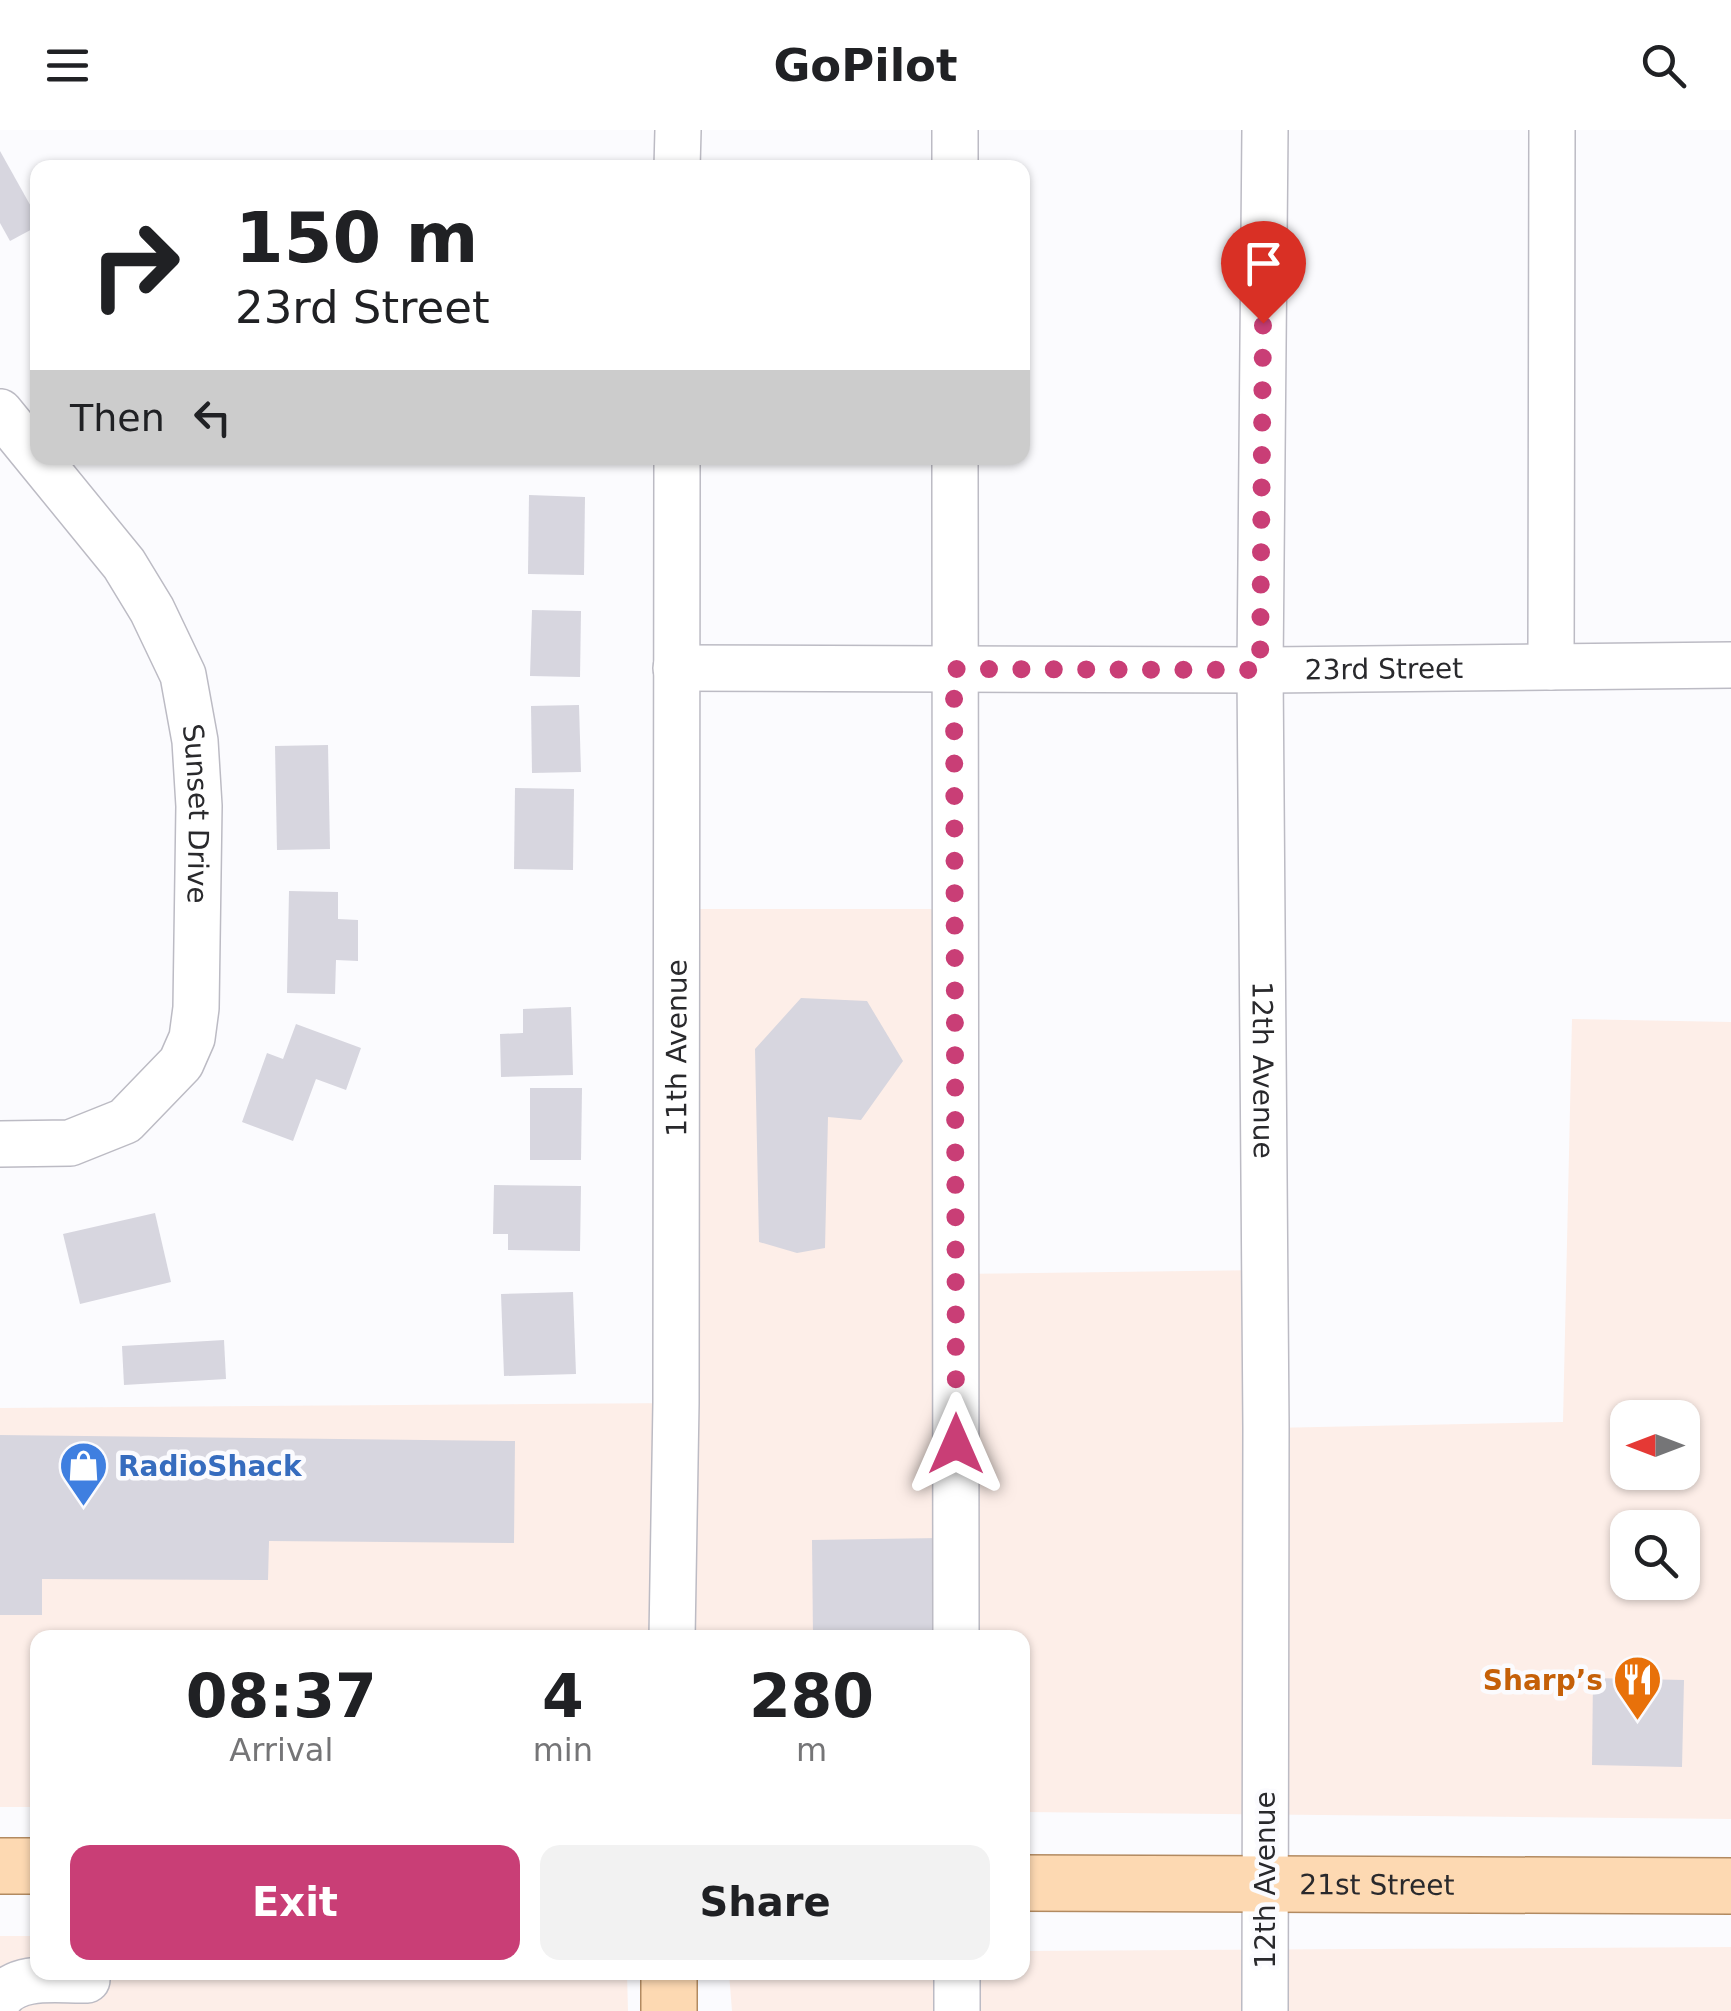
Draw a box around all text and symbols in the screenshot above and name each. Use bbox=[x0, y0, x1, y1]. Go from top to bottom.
icon: menu bbox=[40, 38, 95, 93]
icon: search bbox=[1636, 38, 1691, 93]
text: GoPilot bbox=[773, 39, 958, 92]
text: 150 m bbox=[235, 197, 478, 279]
icon: right bbox=[70, 200, 200, 330]
pin bbox=[1221, 221, 1306, 324]
icon: arrive bbox=[1236, 236, 1291, 291]
text: 23rd Street bbox=[235, 281, 490, 334]
icon: left bbox=[185, 390, 240, 445]
text: Then bbox=[70, 396, 165, 440]
street label: 23rd Street bbox=[1305, 652, 1463, 687]
street label: Sunset Drive bbox=[175, 721, 215, 904]
street label: 11th Avenue bbox=[660, 959, 693, 1137]
street label: 12th Avenue bbox=[1245, 981, 1280, 1159]
position arrow bbox=[904, 1392, 1008, 1496]
north arrow bbox=[1610, 1400, 1700, 1490]
map controls bbox=[1610, 1400, 1700, 1600]
shop icon: RadioShack bbox=[57, 1440, 109, 1508]
place label: RadioShack bbox=[118, 1450, 303, 1483]
button: search bbox=[1610, 1510, 1700, 1600]
restaurant icon: Sharp’s bbox=[1612, 1654, 1664, 1722]
text: 08:37 bbox=[186, 1661, 377, 1731]
text: 4 bbox=[542, 1661, 584, 1731]
text: 280 bbox=[749, 1661, 874, 1731]
place label: Sharp’s bbox=[1483, 1664, 1603, 1697]
text: Arrival bbox=[229, 1731, 333, 1769]
text: min bbox=[533, 1731, 593, 1769]
text: m bbox=[796, 1731, 827, 1769]
street label: 12th Avenue bbox=[1249, 1791, 1282, 1969]
button: Exit bbox=[70, 1845, 520, 1960]
button: Share bbox=[540, 1845, 990, 1960]
street label: 21st Street bbox=[1299, 1868, 1455, 1902]

